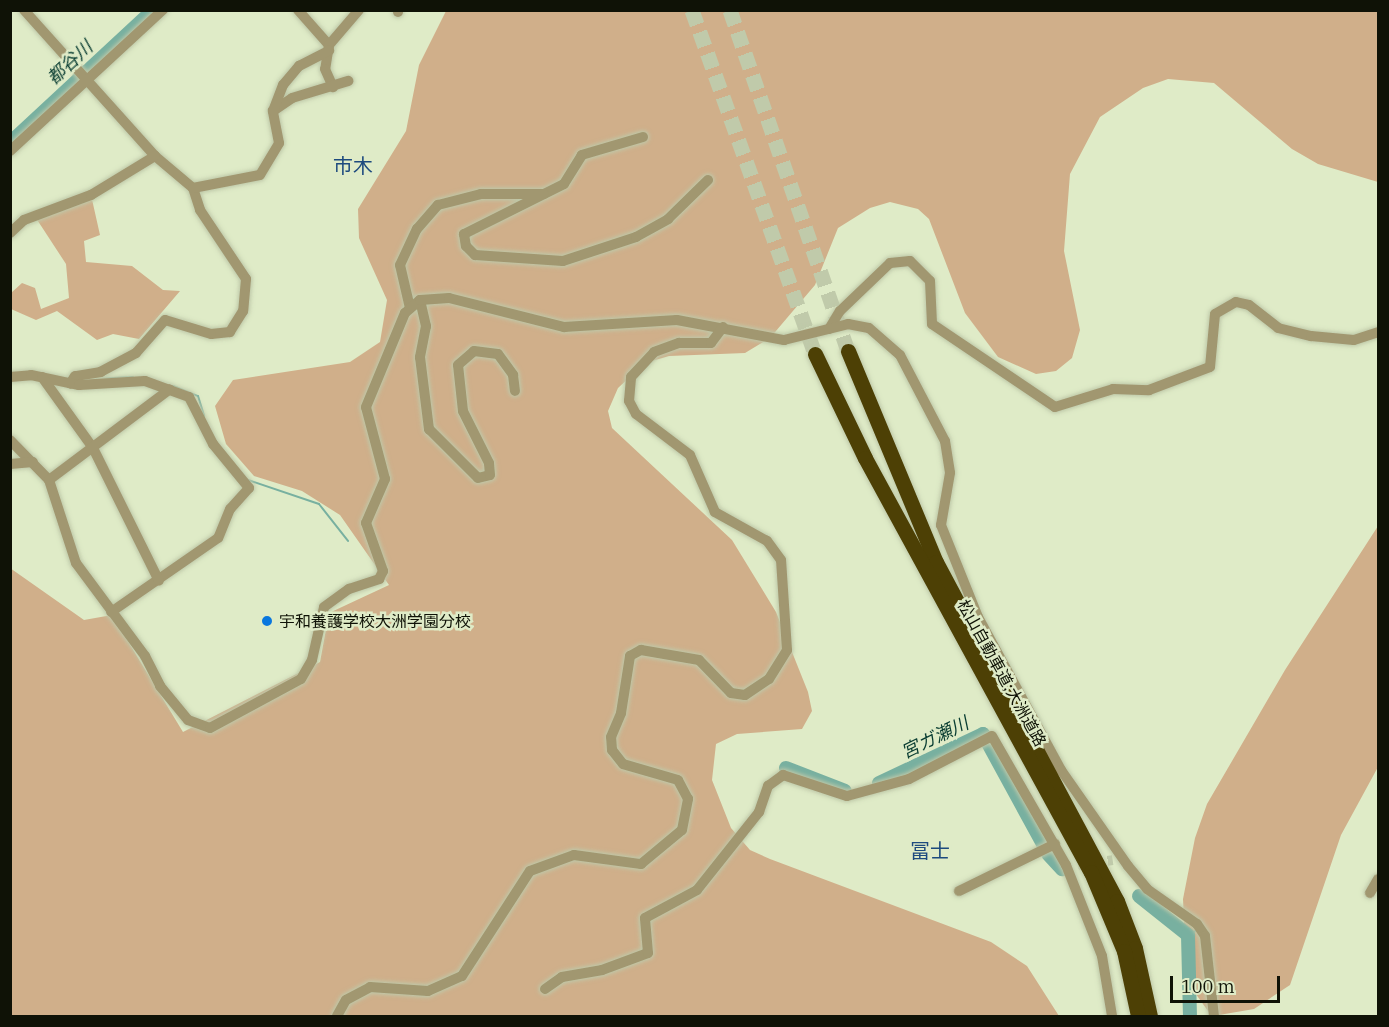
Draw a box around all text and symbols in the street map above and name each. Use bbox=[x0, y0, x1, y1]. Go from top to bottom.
water label: 都谷川 bbox=[43, 37, 97, 89]
district label: 市木 bbox=[333, 153, 373, 177]
street label: 松山自動車道;大洲道路 bbox=[954, 596, 1050, 750]
place label: 宇和養護学校大洲学園分校 bbox=[279, 611, 471, 631]
marker: 宇和養護学校大洲学園分校 bbox=[260, 614, 274, 628]
water label: 宮ガ瀬川 bbox=[898, 713, 972, 763]
district label: 冨士 bbox=[910, 838, 950, 862]
scale bar bbox=[1173, 964, 1282, 1002]
text: 100 m bbox=[1181, 975, 1235, 998]

